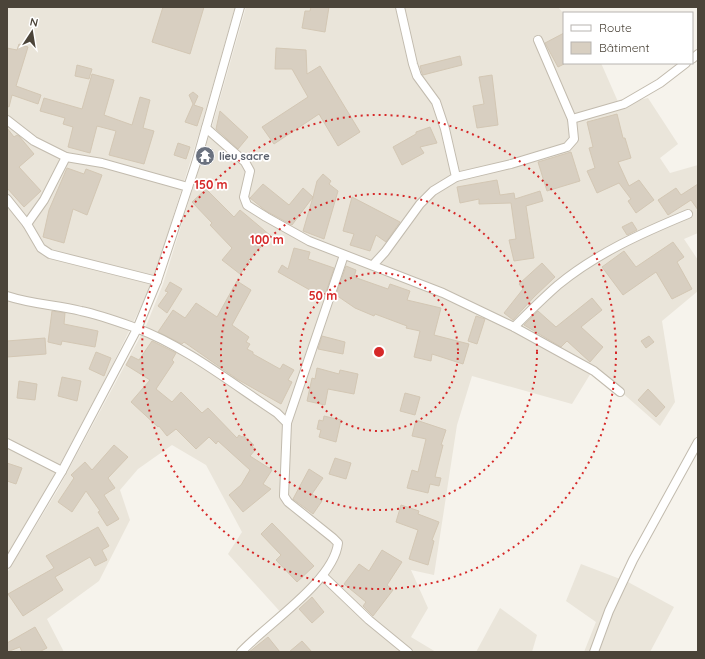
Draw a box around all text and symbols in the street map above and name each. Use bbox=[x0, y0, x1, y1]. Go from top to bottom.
north arrow bbox=[12, 12, 52, 52]
legend bbox=[563, 12, 693, 64]
text: N bbox=[29, 15, 39, 30]
text: Route bbox=[599, 20, 632, 35]
text: Bâtiment bbox=[599, 40, 649, 55]
temple icon: lieu sacre bbox=[194, 145, 216, 167]
place label: lieu sacre bbox=[219, 149, 270, 163]
text: 150 m bbox=[194, 177, 228, 192]
text: 100 m bbox=[250, 232, 284, 247]
text: 50 m bbox=[309, 288, 337, 303]
centre of rings bbox=[372, 345, 386, 359]

